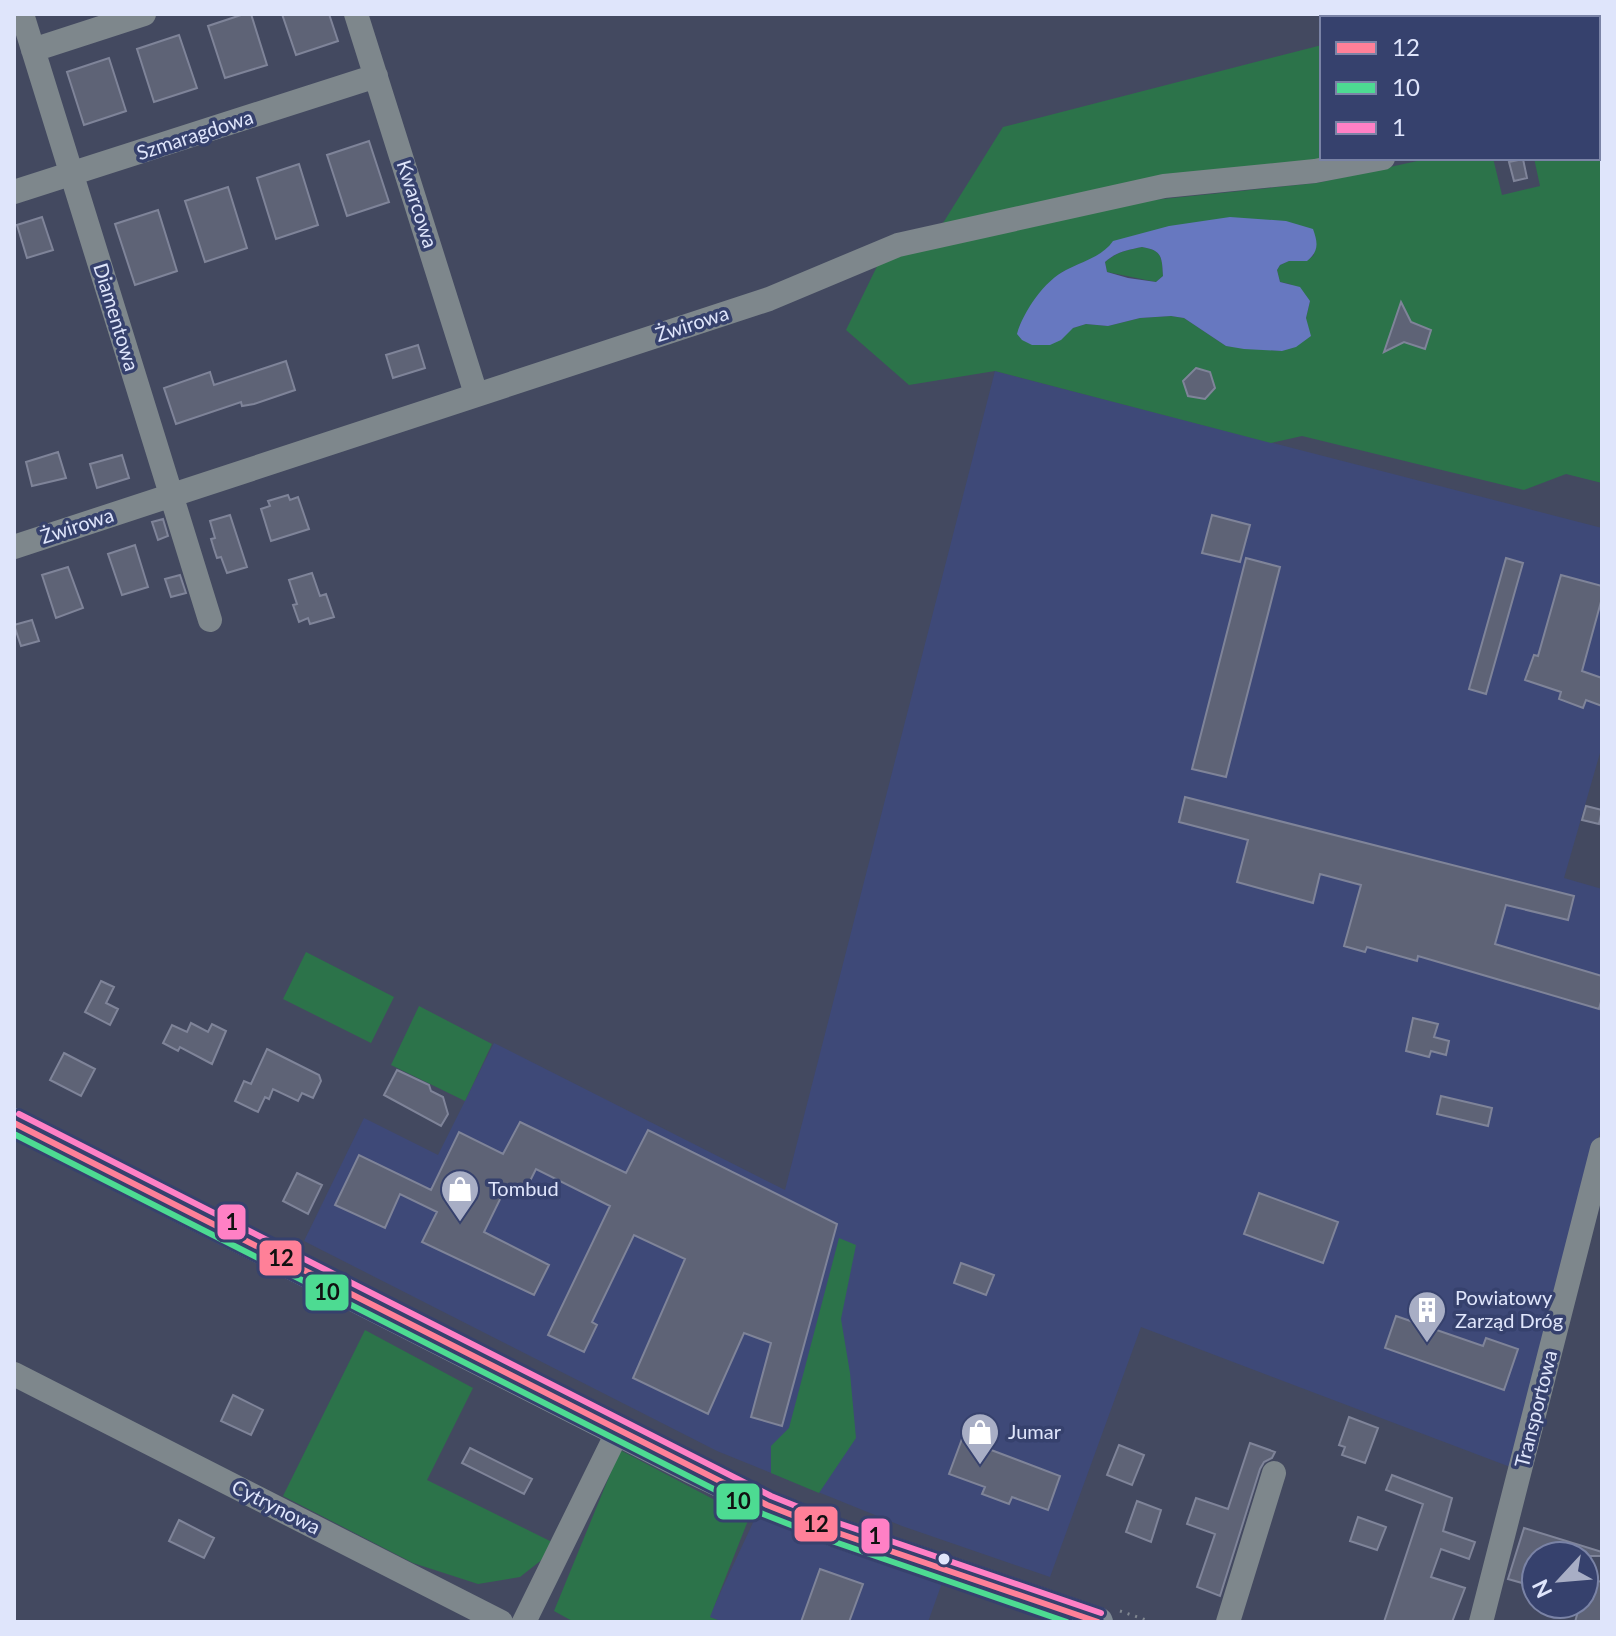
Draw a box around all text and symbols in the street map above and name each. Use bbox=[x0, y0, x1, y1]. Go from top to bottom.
legend bbox=[1320, 16, 1600, 160]
text: 12 bbox=[1392, 32, 1420, 61]
text: 10 bbox=[1392, 72, 1420, 101]
street label: Szmaragdowa bbox=[133, 104, 256, 164]
text: 1 bbox=[1392, 112, 1406, 141]
street label: Kwarcowa bbox=[392, 157, 443, 251]
street label: Diamentowa bbox=[89, 260, 145, 374]
street label: Żwirowa bbox=[652, 300, 731, 346]
street label: Żwirowa bbox=[37, 502, 116, 548]
shop icon: Tombud bbox=[439, 1168, 481, 1223]
place label: Tombud bbox=[488, 1176, 559, 1200]
line badge: 1 bbox=[216, 1203, 247, 1241]
text: 1 bbox=[226, 1208, 238, 1235]
line badge: 12 bbox=[258, 1239, 303, 1277]
text: 12 bbox=[268, 1244, 294, 1271]
line badge: 10 bbox=[304, 1273, 350, 1312]
text: 10 bbox=[314, 1278, 340, 1305]
place label: Powiatowy Zarząd Dróg bbox=[1455, 1285, 1563, 1332]
building icon: Powiatowy Zarząd Dróg bbox=[1406, 1289, 1448, 1344]
street label: Transportowa bbox=[1509, 1348, 1561, 1470]
shop icon: Jumar bbox=[959, 1411, 1001, 1466]
place label: Jumar bbox=[1008, 1419, 1062, 1443]
street label: Cytrynowa bbox=[228, 1474, 325, 1539]
line badge: 10 bbox=[715, 1482, 761, 1521]
text: 10 bbox=[725, 1487, 751, 1514]
line badge: 12 bbox=[793, 1505, 839, 1543]
text: 12 bbox=[803, 1510, 829, 1537]
line badge: 1 bbox=[860, 1517, 891, 1555]
text: 1 bbox=[869, 1522, 881, 1549]
north arrow bbox=[1520, 1540, 1600, 1620]
unlabelled marker bbox=[936, 1551, 952, 1567]
text: N bbox=[1526, 1575, 1557, 1603]

